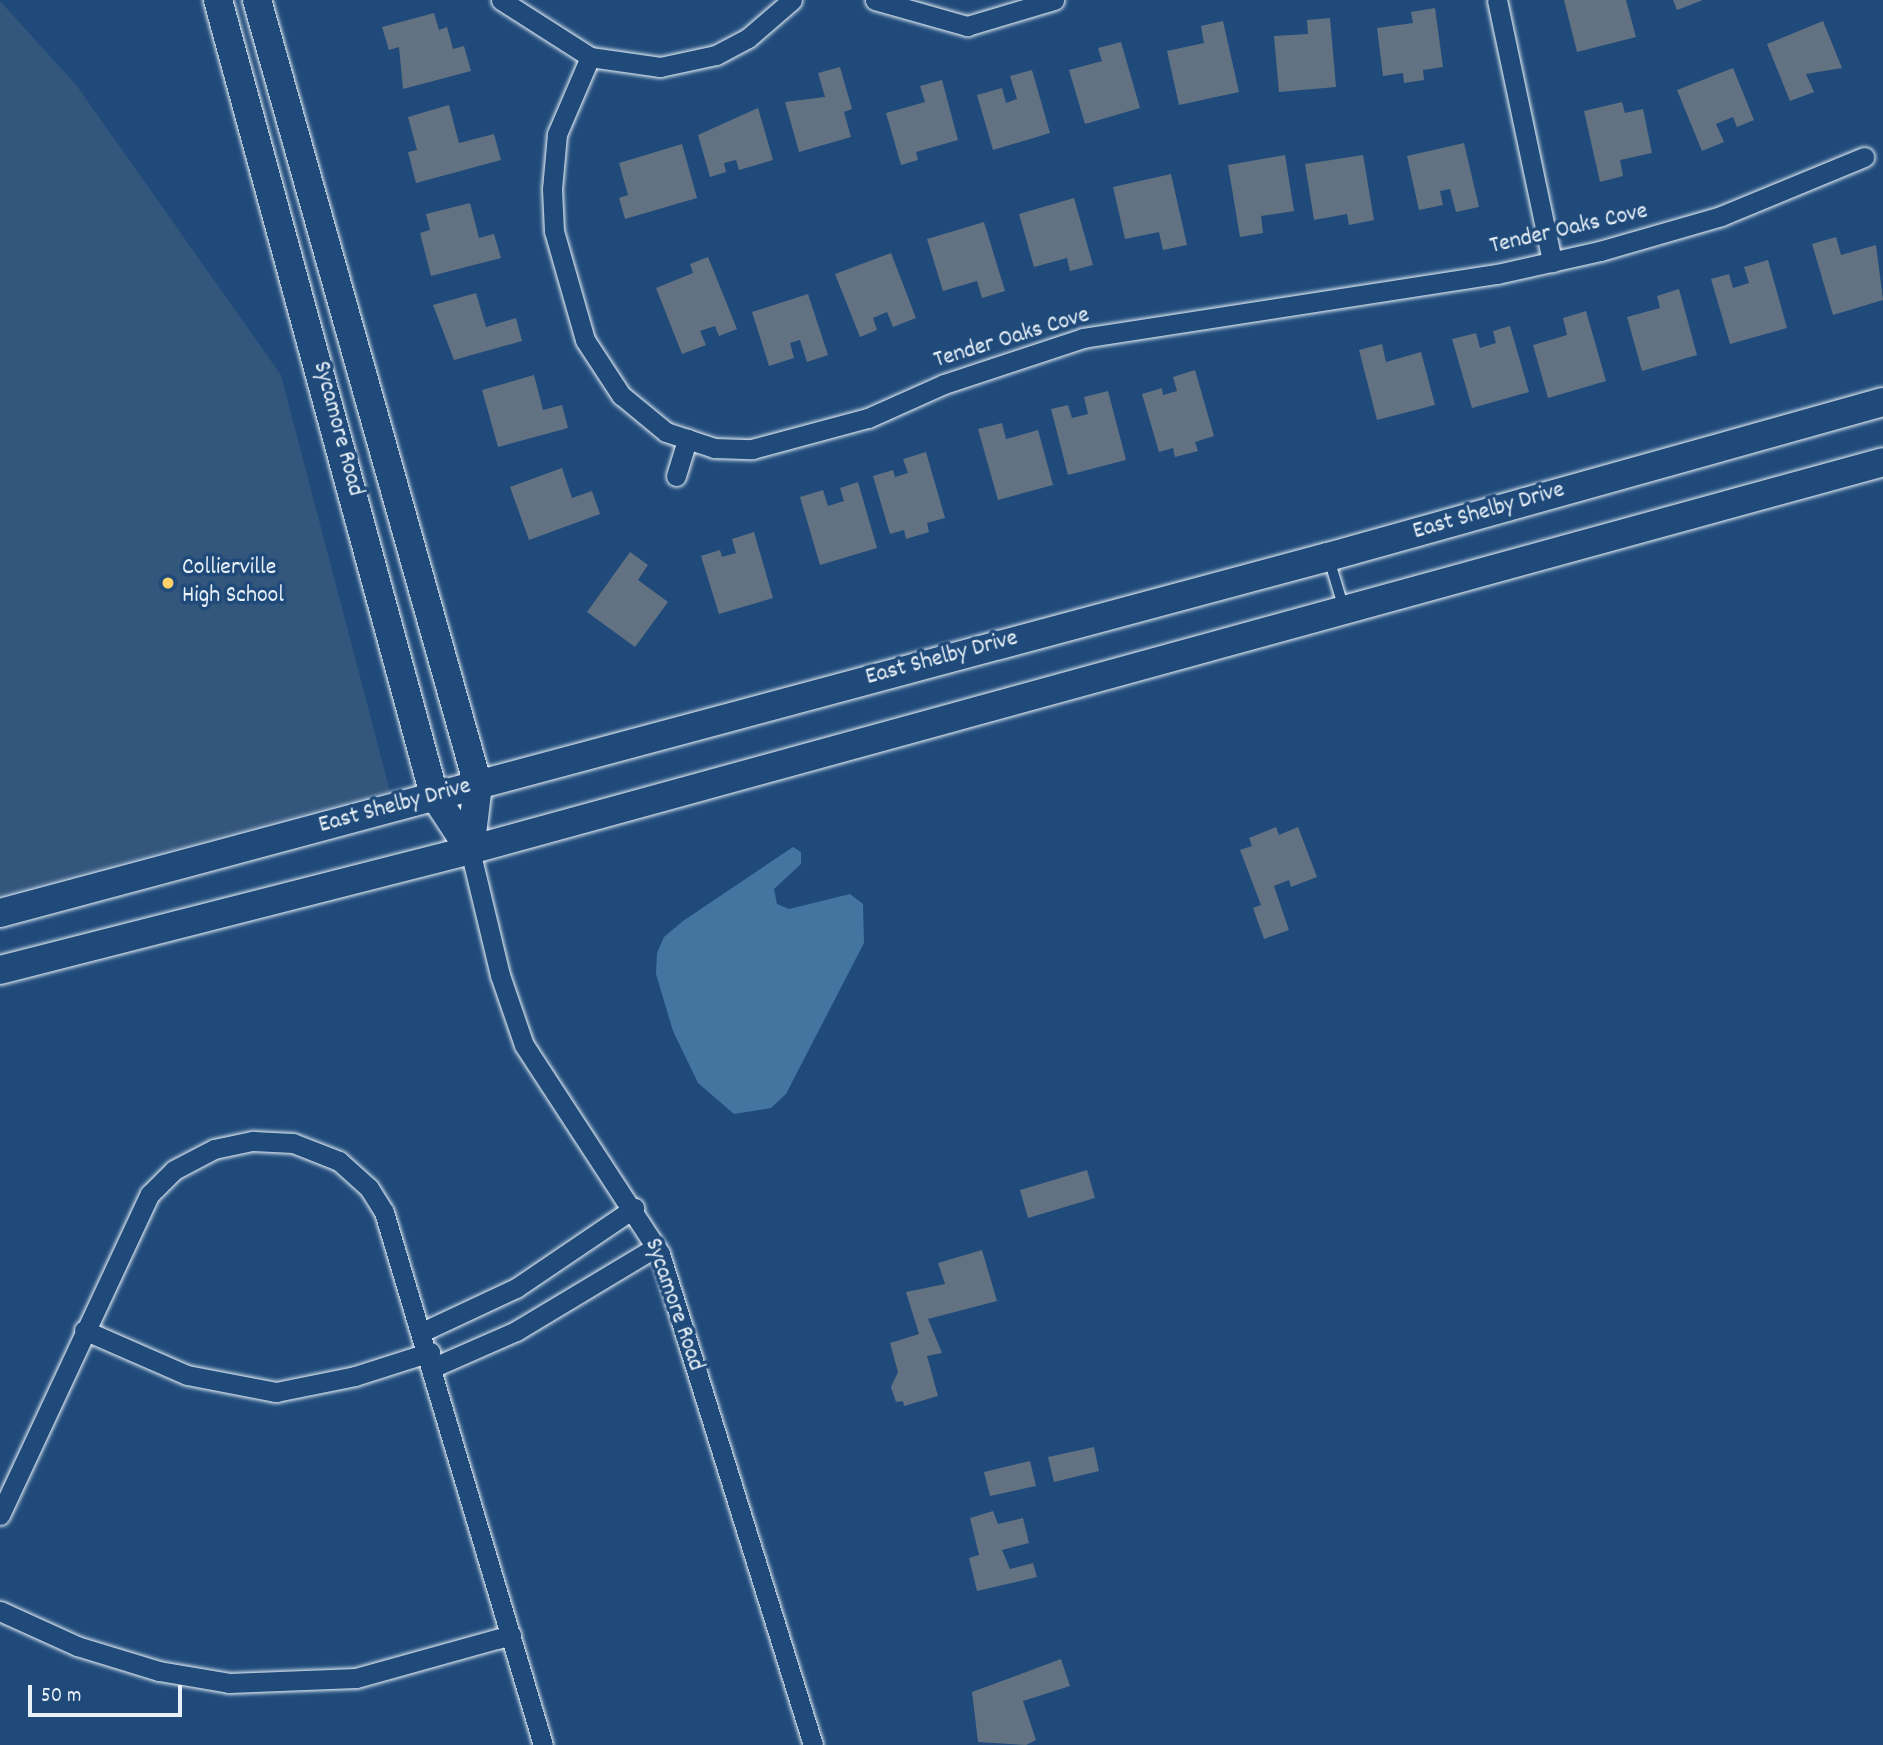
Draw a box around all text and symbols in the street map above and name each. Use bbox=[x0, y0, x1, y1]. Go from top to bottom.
street label: Tender Oaks Cove bbox=[1487, 198, 1651, 262]
street label: Tender Oaks Cove bbox=[931, 302, 1093, 376]
street label: Sycamore Road bbox=[305, 359, 369, 499]
street label: East Shelby Drive bbox=[1410, 477, 1568, 547]
place label: Collierville High School bbox=[182, 555, 284, 611]
marker: Collierville High School bbox=[160, 575, 176, 591]
street label: East Shelby Drive bbox=[863, 625, 1021, 693]
street label: East Shelby Drive bbox=[316, 773, 474, 841]
street label: Sycamore Road bbox=[637, 1235, 709, 1375]
scale bar bbox=[32, 1672, 186, 1716]
text: 50 m bbox=[41, 1682, 81, 1712]

